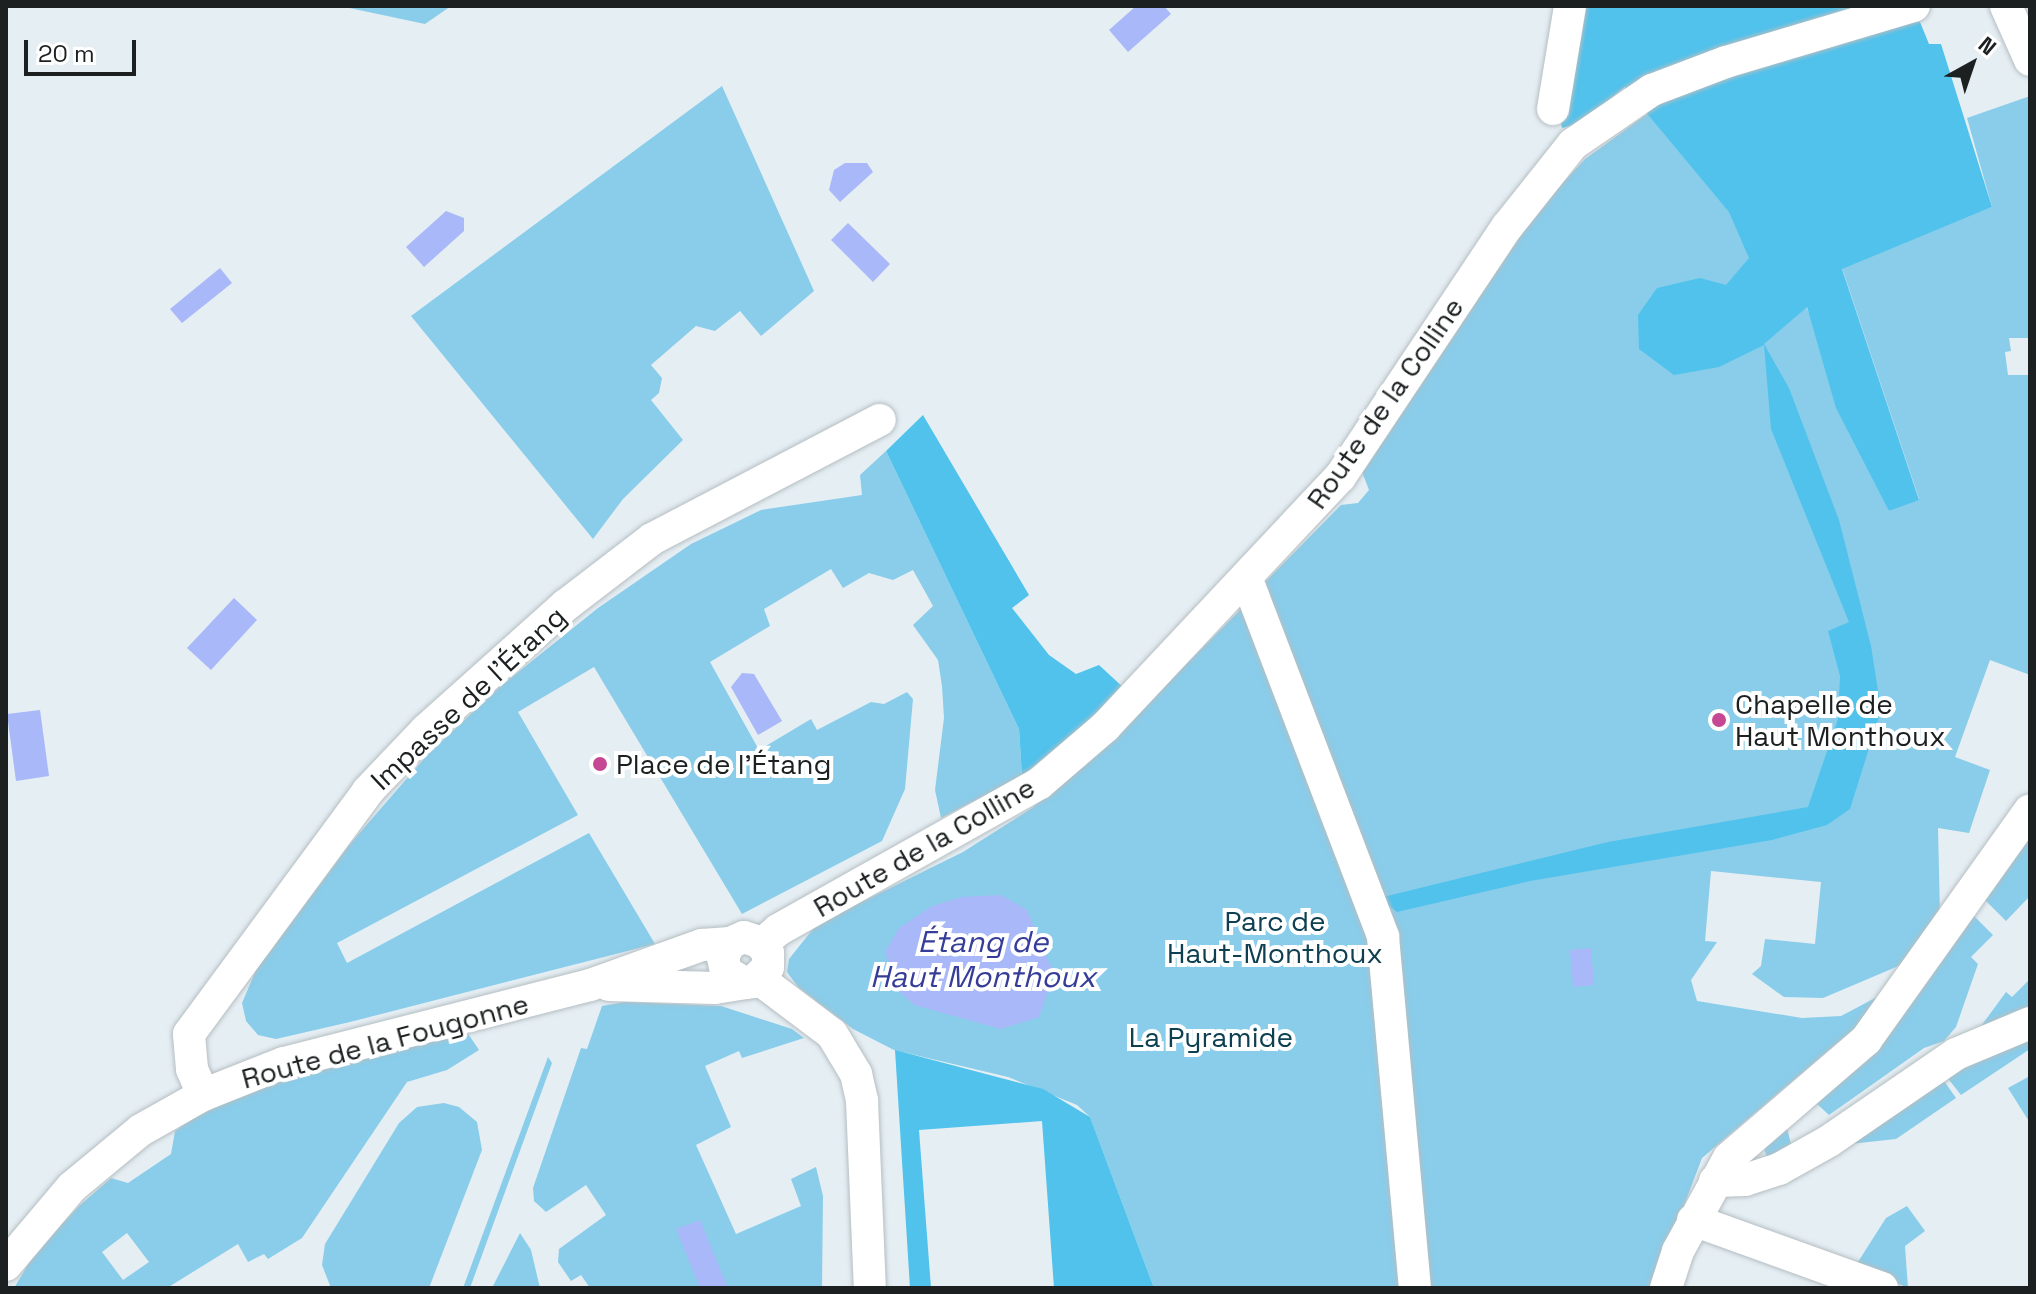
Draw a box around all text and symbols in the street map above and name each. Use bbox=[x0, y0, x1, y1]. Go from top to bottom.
scale bar bbox=[28, 24, 140, 74]
north arrow bbox=[1932, 24, 2012, 104]
text: N bbox=[1973, 30, 2002, 61]
text: 20 m bbox=[38, 38, 95, 69]
street label: Route de la Colline bbox=[1300, 291, 1470, 515]
street label: Impasse de l'Étang bbox=[364, 599, 572, 797]
place label: Chapelle de Haut Monthoux bbox=[1735, 687, 1946, 753]
marker: Chapelle de Haut Monthoux bbox=[1710, 711, 1728, 729]
place label: Place de l'Étang bbox=[616, 747, 831, 781]
marker: Place de l'Étang bbox=[591, 755, 609, 773]
street label: Route de la Colline bbox=[807, 770, 1041, 924]
park label: Parc de Haut-Monthoux bbox=[1167, 904, 1383, 970]
water label: Étang de Haut Monthoux bbox=[870, 924, 1096, 994]
street label: Route de la Fougonne bbox=[238, 986, 532, 1096]
park label: La Pyramide bbox=[1129, 1020, 1293, 1054]

